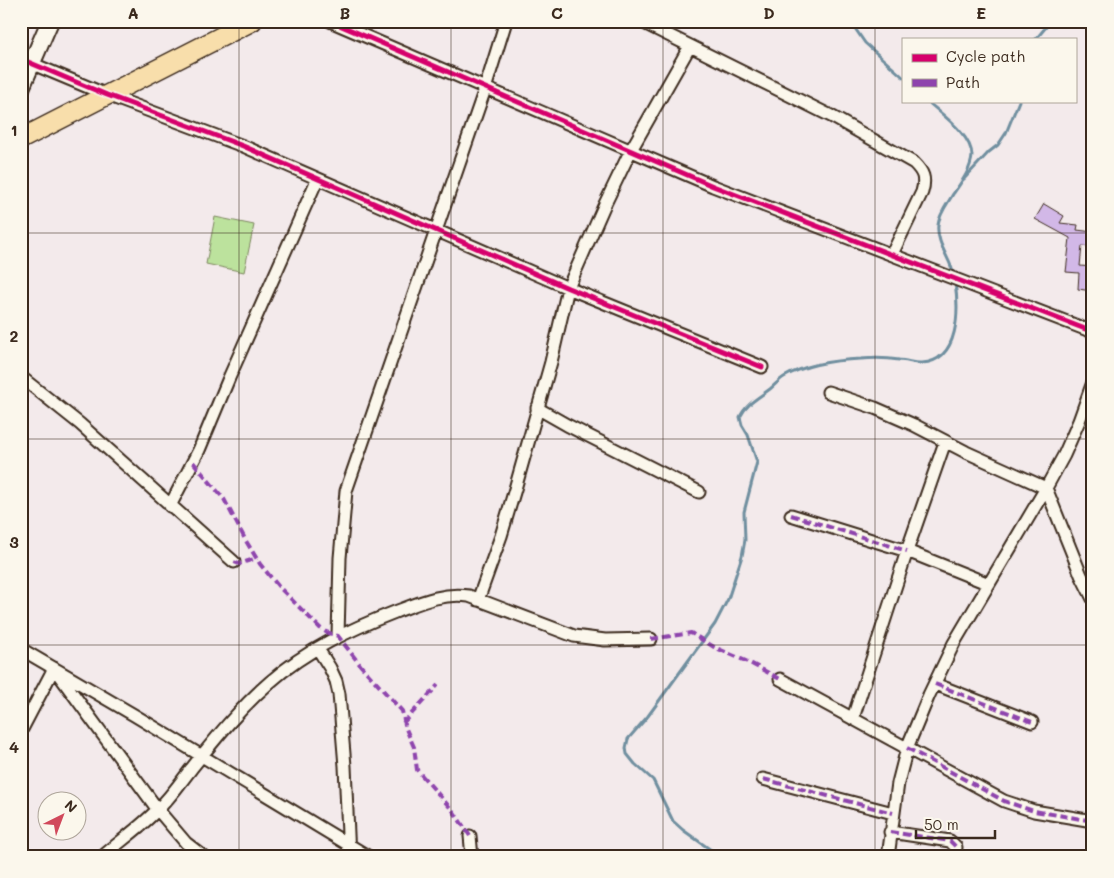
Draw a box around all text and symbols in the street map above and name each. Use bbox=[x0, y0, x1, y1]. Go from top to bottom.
text: A bbox=[127, 2, 139, 23]
text: B bbox=[340, 2, 350, 23]
text: C bbox=[551, 2, 563, 23]
text: D bbox=[763, 2, 775, 23]
text: E bbox=[976, 2, 986, 23]
legend bbox=[902, 38, 1076, 102]
text: Cycle path bbox=[946, 46, 1025, 66]
text: Path bbox=[946, 72, 980, 92]
text: 1 bbox=[10, 119, 18, 140]
text: 2 bbox=[10, 325, 19, 346]
text: 3 bbox=[9, 531, 19, 552]
text: 4 bbox=[9, 736, 19, 757]
north arrow bbox=[38, 790, 88, 840]
text: N bbox=[61, 795, 81, 817]
scale bar bbox=[916, 808, 995, 840]
text: 50 m bbox=[924, 814, 959, 834]

